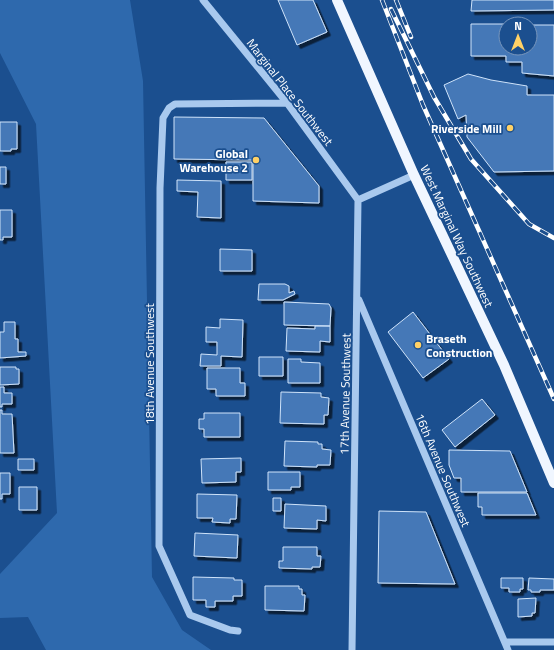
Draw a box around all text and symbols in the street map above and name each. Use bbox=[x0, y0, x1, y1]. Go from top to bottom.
north arrow bbox=[498, 16, 538, 56]
text: N bbox=[514, 18, 522, 34]
street label: Marginal Place Southwest bbox=[242, 34, 338, 150]
place label: Riverside Mill bbox=[431, 119, 502, 138]
marker: Riverside Mill bbox=[505, 123, 515, 133]
place label: Global Warehouse 2 bbox=[180, 144, 248, 177]
marker: Global Warehouse 2 bbox=[251, 155, 261, 165]
street label: West Marginal Way Southwest bbox=[416, 162, 499, 311]
street label: 18th Avenue Southwest bbox=[140, 302, 159, 425]
place label: Braseth Construction bbox=[426, 329, 492, 362]
street label: 17th Avenue Southwest bbox=[334, 332, 356, 455]
marker: Braseth Construction bbox=[413, 340, 423, 350]
street label: 16th Avenue Southwest bbox=[410, 410, 476, 530]

